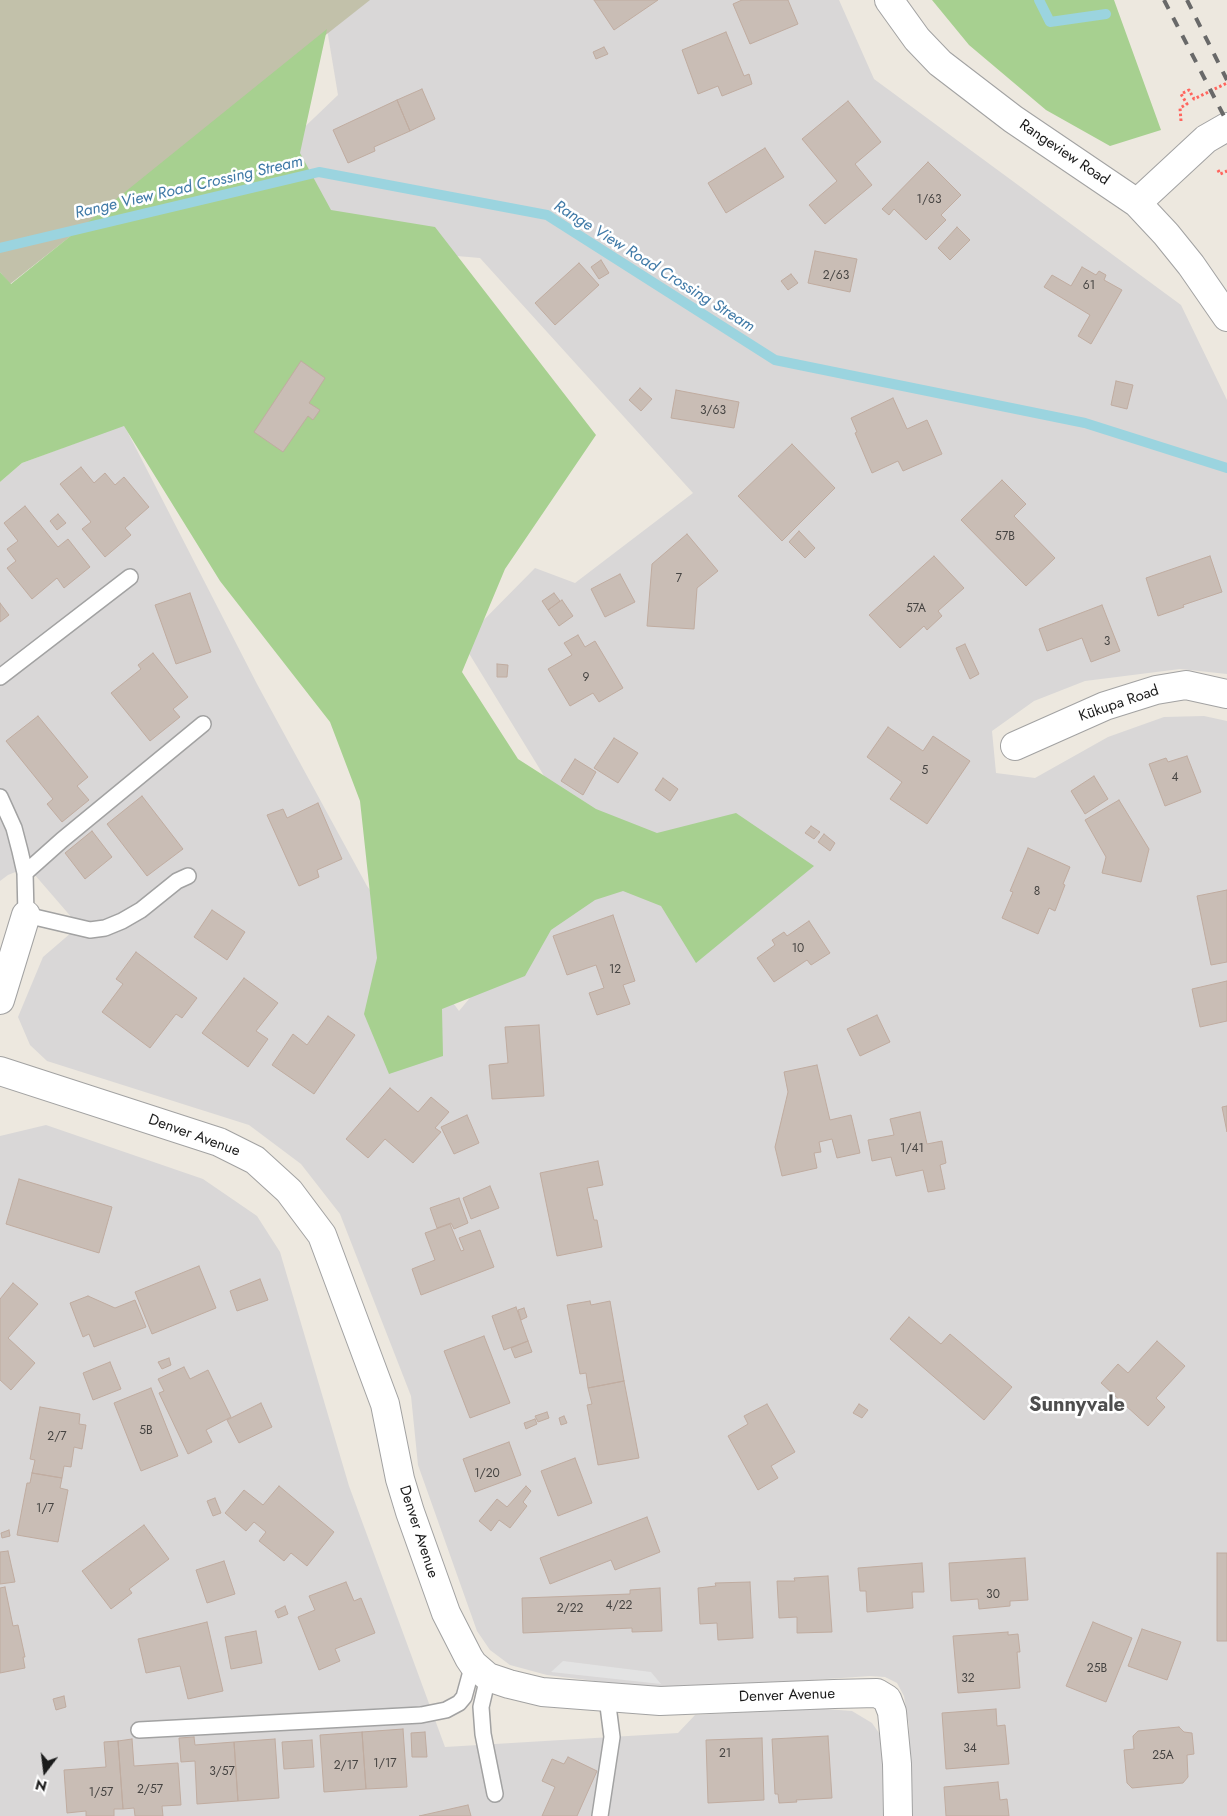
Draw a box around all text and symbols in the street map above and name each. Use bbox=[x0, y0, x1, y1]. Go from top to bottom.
street label: Rangeview Road bbox=[1016, 116, 1112, 190]
water label: Range View Road Crossing Stream bbox=[73, 152, 305, 224]
house number: 1/63 bbox=[916, 193, 942, 207]
water label: Range View Road Crossing Stream bbox=[550, 197, 758, 337]
house number: 2/63 bbox=[823, 269, 849, 283]
house number: 61 bbox=[1083, 279, 1095, 293]
house number: 3/63 bbox=[700, 404, 726, 418]
house number: 57B bbox=[995, 530, 1015, 544]
house number: 7 bbox=[676, 572, 682, 586]
house number: 57A bbox=[906, 602, 926, 616]
house number: 3 bbox=[1104, 635, 1110, 649]
house number: 9 bbox=[583, 671, 589, 685]
street label: Kūkupa Road bbox=[1077, 682, 1161, 726]
house number: 5 bbox=[922, 764, 928, 778]
house number: 4 bbox=[1172, 771, 1178, 785]
house number: 8 bbox=[1034, 885, 1040, 899]
house number: 10 bbox=[792, 942, 804, 956]
house number: 12 bbox=[609, 963, 621, 977]
street label: Denver Avenue bbox=[146, 1111, 242, 1161]
house number: 1/41 bbox=[900, 1142, 924, 1156]
district label: Sunnyvale bbox=[1029, 1394, 1125, 1418]
house number: 5B bbox=[139, 1424, 153, 1438]
house number: 2/7 bbox=[47, 1430, 67, 1444]
house number: 1/20 bbox=[474, 1467, 500, 1481]
street label: Denver Avenue bbox=[395, 1483, 441, 1581]
house number: 1/7 bbox=[36, 1502, 54, 1516]
house number: 30 bbox=[986, 1588, 1000, 1602]
house number: 4/22 bbox=[606, 1599, 632, 1613]
house number: 2/22 bbox=[557, 1602, 583, 1616]
house number: 25B bbox=[1087, 1662, 1107, 1676]
house number: 32 bbox=[961, 1672, 975, 1686]
street label: Denver Avenue bbox=[739, 1685, 835, 1707]
house number: 34 bbox=[963, 1742, 977, 1756]
north arrow bbox=[20, 1746, 70, 1796]
house number: 21 bbox=[719, 1747, 731, 1761]
house number: 25A bbox=[1152, 1749, 1174, 1763]
house number: 1/17 bbox=[373, 1757, 397, 1771]
house number: 2/17 bbox=[334, 1759, 358, 1773]
house number: 3/57 bbox=[209, 1765, 235, 1779]
text: N bbox=[33, 1774, 49, 1797]
house number: 2/57 bbox=[137, 1783, 163, 1797]
house number: 1/57 bbox=[89, 1786, 113, 1800]

